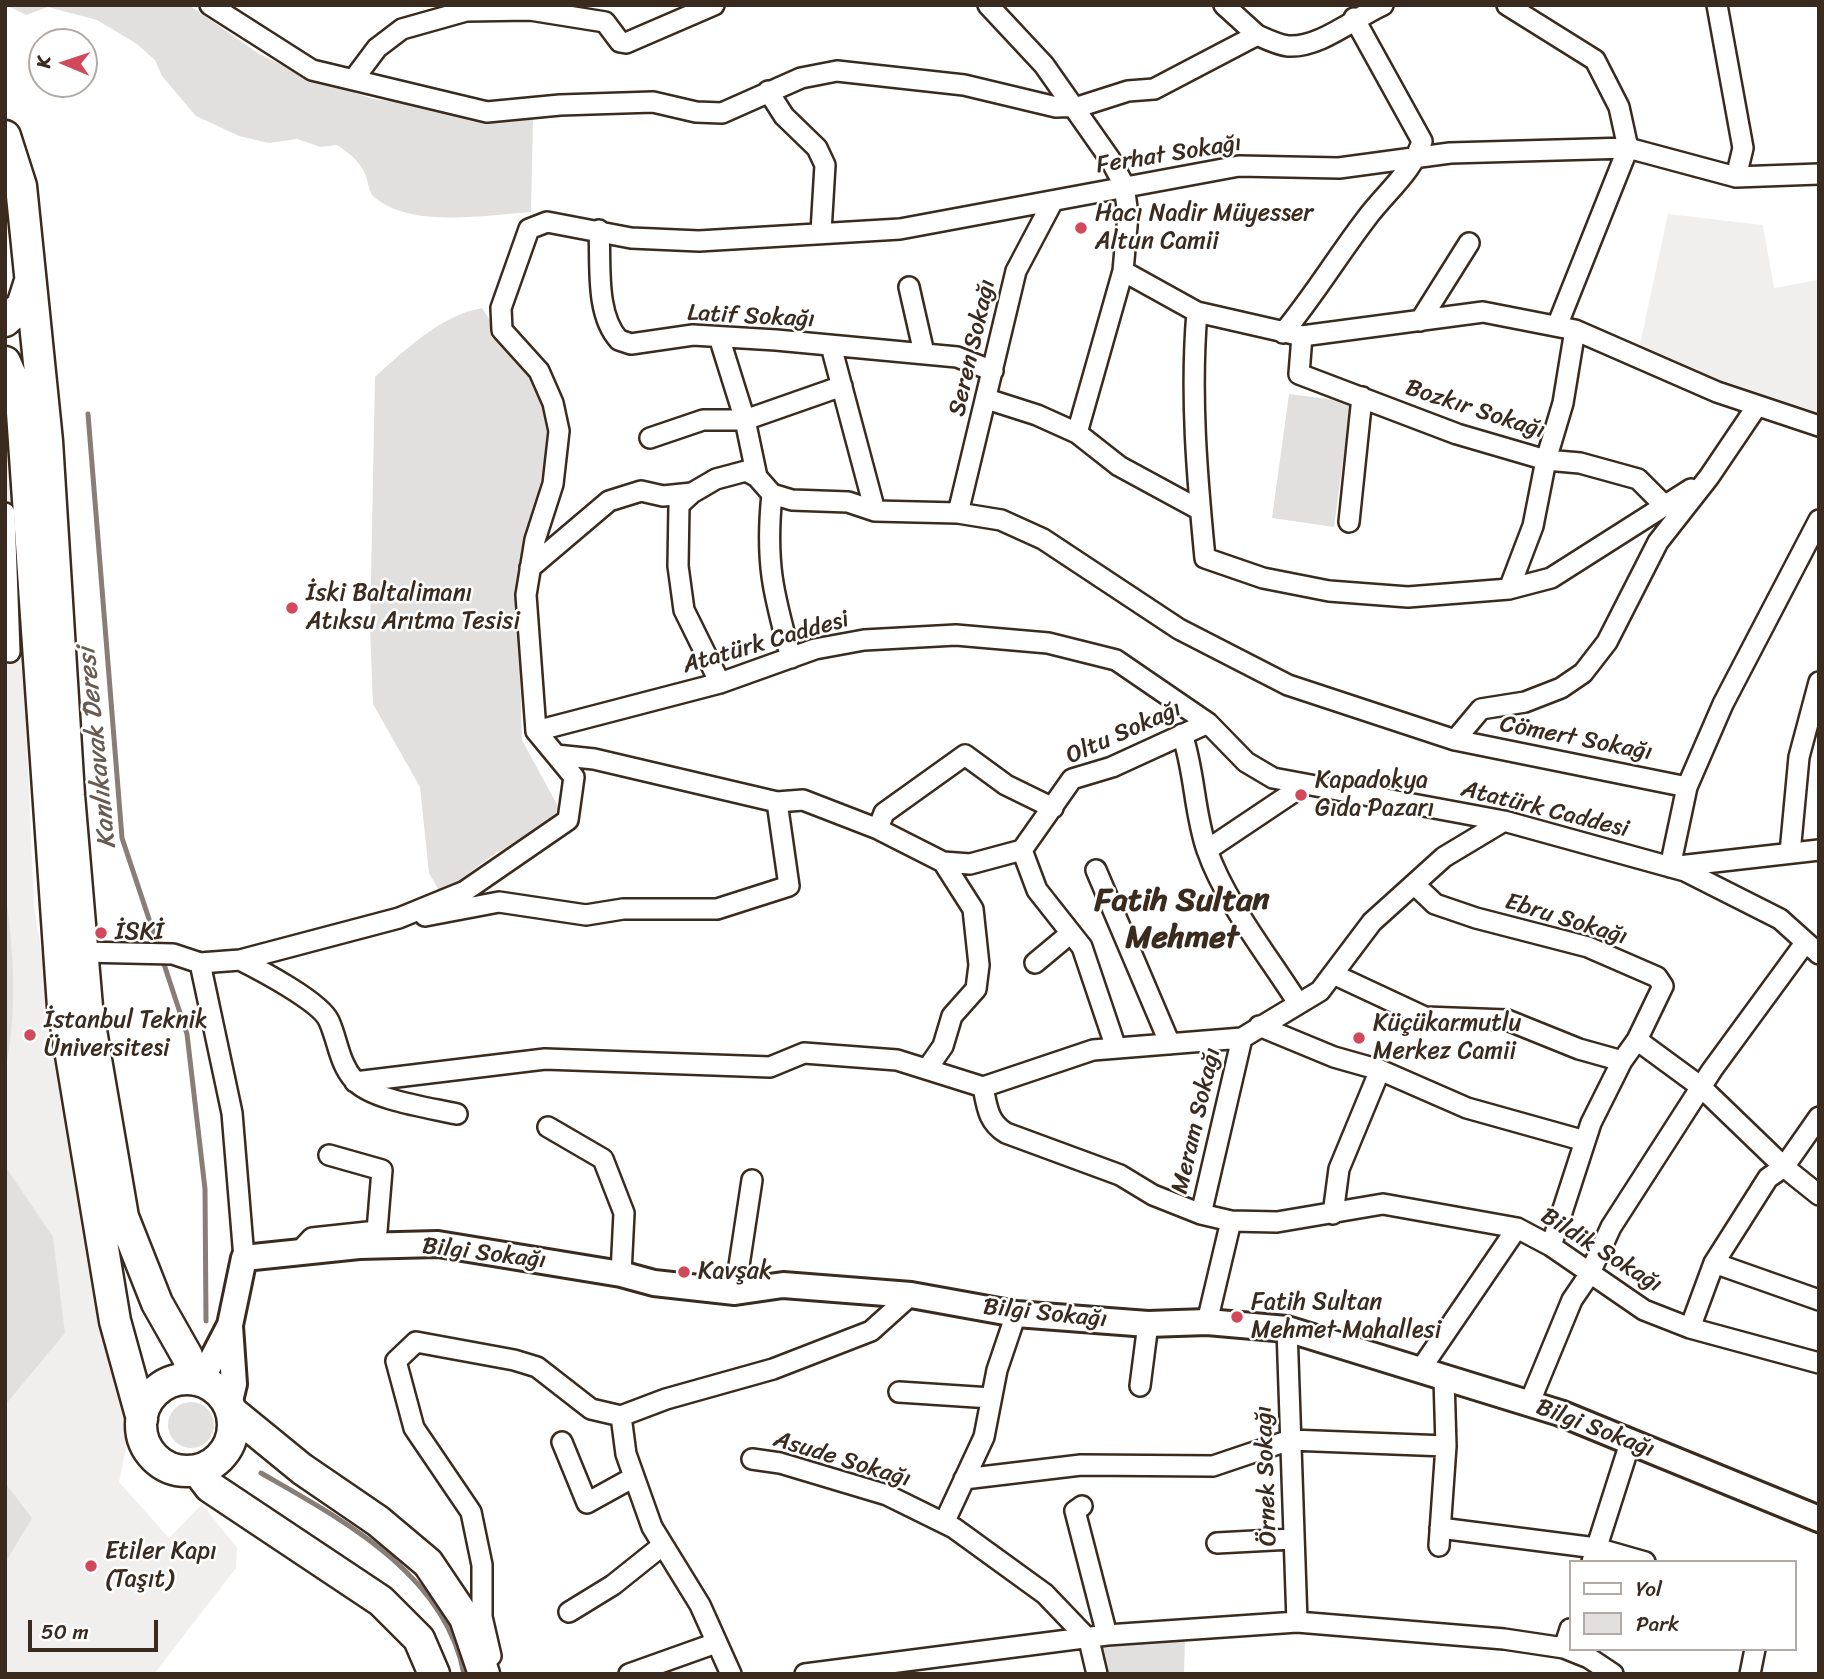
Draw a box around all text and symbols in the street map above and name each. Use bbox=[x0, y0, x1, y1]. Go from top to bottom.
north arrow bbox=[28, 28, 98, 98]
text: K bbox=[27, 56, 60, 69]
street label: Ferhat Sokağı bbox=[1094, 129, 1244, 181]
place label: Hacı Nadir Müyesser Altun Camii bbox=[1095, 200, 1313, 256]
marker: Hacı Nadir Müyesser Altun Camii bbox=[1073, 220, 1089, 236]
street label: Seren Sokağı bbox=[943, 277, 1003, 419]
street label: Latif Sokağı bbox=[686, 299, 816, 335]
street label: Bozkır Sokağı bbox=[1402, 374, 1548, 446]
place label: İski Baltalimanı Atıksu Arıtma Tesisi bbox=[306, 580, 520, 636]
marker: İski Baltalimanı Atıksu Arıtma Tesisi bbox=[284, 600, 300, 616]
street label: Atatürk Caddesi bbox=[680, 606, 852, 680]
water label: Kanlıkavak Deresi bbox=[72, 646, 124, 850]
street label: Oltu Sokağı bbox=[1062, 695, 1186, 771]
street label: Cömert Sokağı bbox=[1497, 710, 1655, 768]
place label: Kapadokya Gıda Pazarı bbox=[1315, 767, 1434, 823]
street label: Atatürk Caddesi bbox=[1458, 775, 1632, 845]
marker: Kapadokya Gıda Pazarı bbox=[1293, 787, 1309, 803]
district label: Fatih Sultan Mehmet bbox=[1094, 883, 1270, 958]
street label: Ebru Sokağı bbox=[1501, 888, 1631, 952]
place label: İSKİ bbox=[115, 919, 164, 947]
marker: İSKİ bbox=[93, 925, 109, 941]
place label: İstanbul Teknik Üniversitesi bbox=[44, 1007, 208, 1063]
place label: Küçükarmutlu Merkez Camii bbox=[1373, 1010, 1521, 1066]
marker: İstanbul Teknik Üniversitesi bbox=[22, 1027, 38, 1043]
marker: Küçükarmutlu Merkez Camii bbox=[1351, 1030, 1367, 1046]
street label: Meram Sokağı bbox=[1166, 1045, 1228, 1197]
street label: Bildik Sokağı bbox=[1535, 1202, 1667, 1300]
street label: Bilgi Sokağı bbox=[421, 1232, 547, 1276]
place label: Kavşak bbox=[698, 1258, 772, 1286]
marker: Kavşak bbox=[676, 1264, 692, 1280]
place label: Fatih Sultan Mehmet Mahallesi bbox=[1251, 1289, 1441, 1345]
street label: Bilgi Sokağı bbox=[982, 1293, 1108, 1335]
marker: Fatih Sultan Mehmet Mahallesi bbox=[1229, 1309, 1245, 1325]
street label: Bilgi Sokağı bbox=[1532, 1393, 1658, 1465]
street label: Örnek Sokağı bbox=[1250, 1405, 1284, 1547]
street label: Asude Sokağı bbox=[770, 1426, 914, 1494]
place label: Etiler Kapı (Taşıt) bbox=[105, 1538, 217, 1594]
marker: Etiler Kapı (Taşıt) bbox=[83, 1558, 99, 1574]
legend bbox=[1568, 1560, 1796, 1651]
text: Yol bbox=[1636, 1570, 1662, 1608]
text: Park bbox=[1636, 1605, 1679, 1643]
scale bar bbox=[32, 1606, 161, 1650]
text: 50 m bbox=[41, 1613, 89, 1651]

